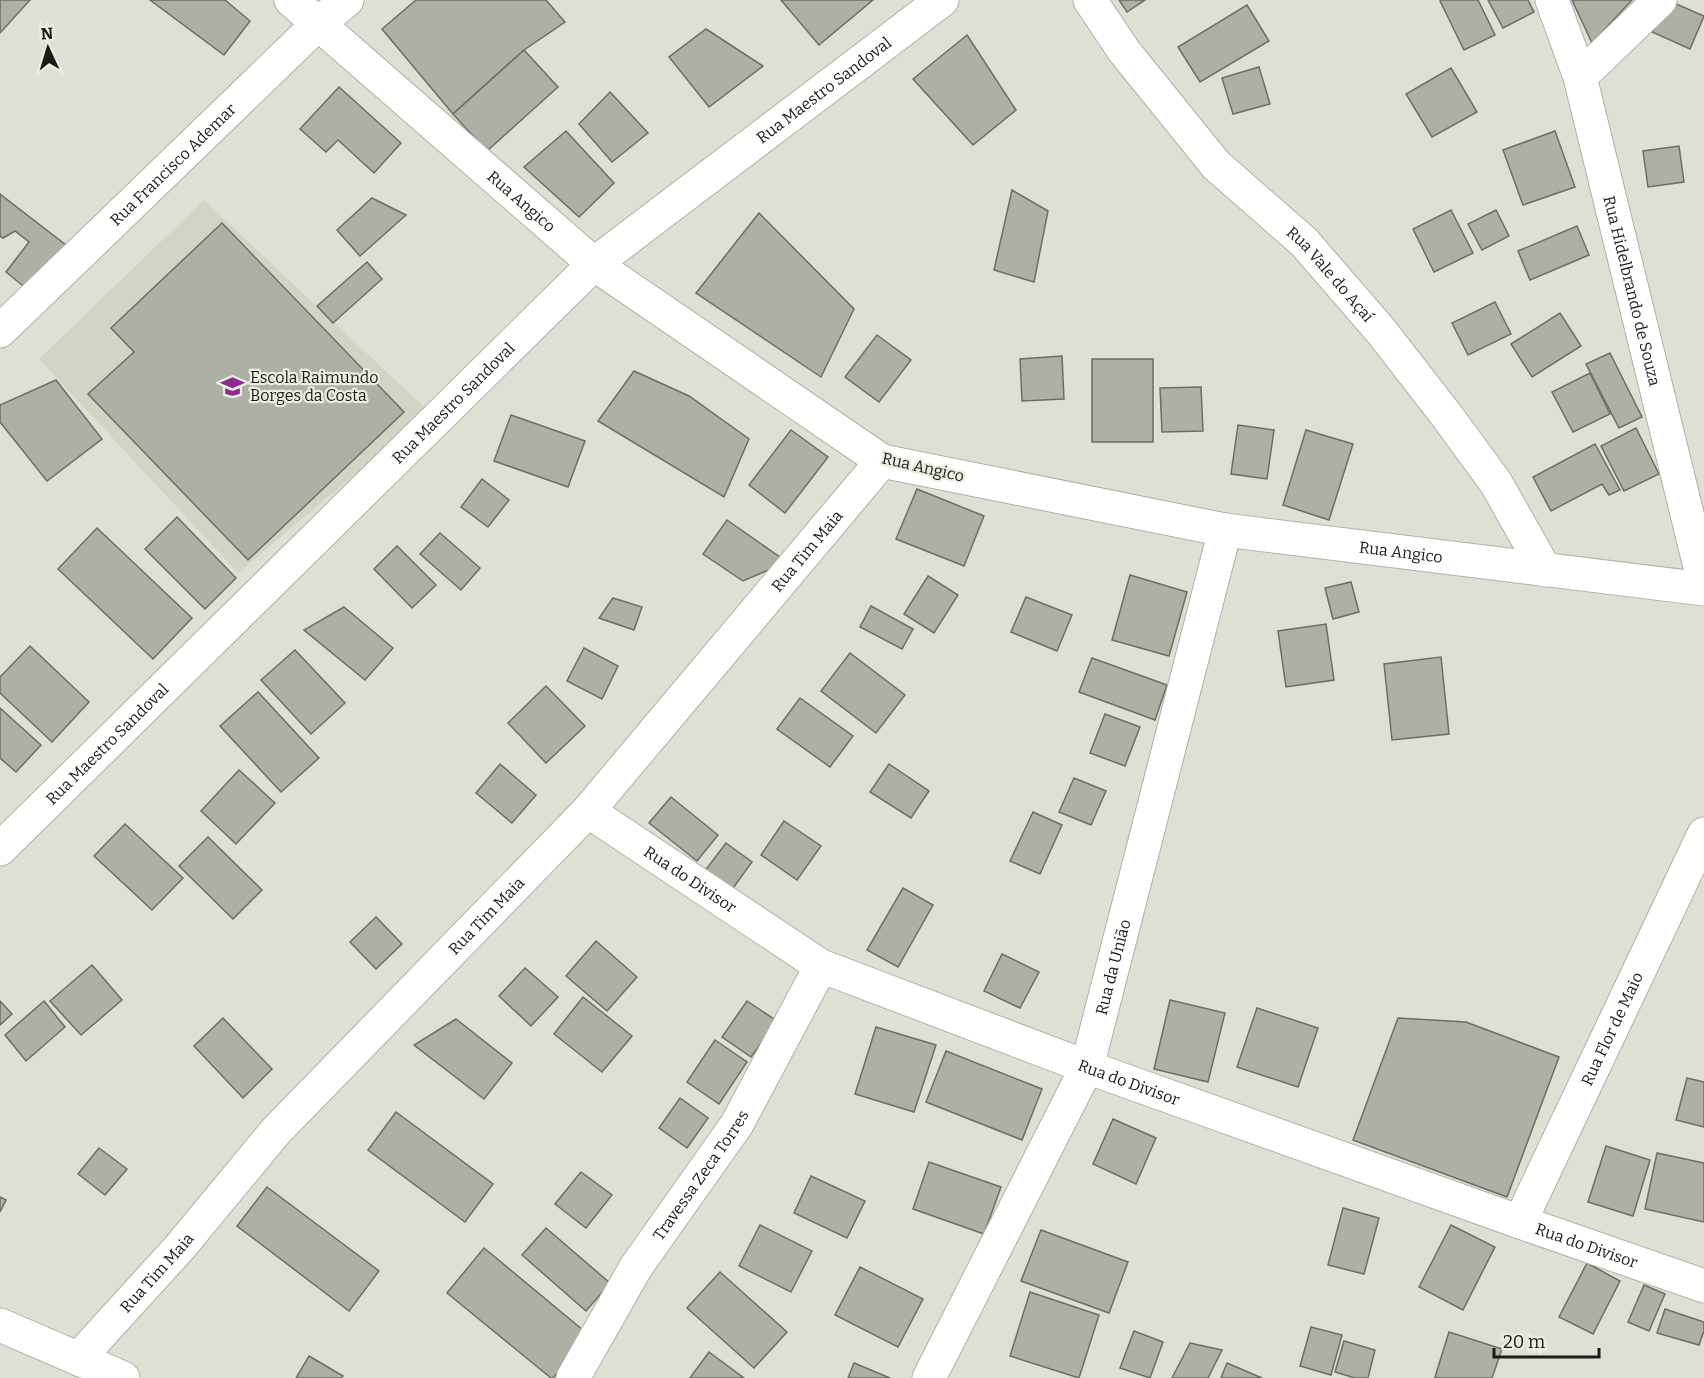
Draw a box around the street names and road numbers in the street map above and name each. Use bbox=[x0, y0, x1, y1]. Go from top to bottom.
street label: Rua Maestro Sandoval bbox=[752, 32, 895, 147]
street label: Rua Francisco Ademar bbox=[106, 99, 240, 229]
street label: Rua Angico bbox=[484, 166, 560, 236]
street label: Rua Hidelbrando de Souza bbox=[1600, 194, 1665, 388]
street label: Rua Vale do Açaí bbox=[1283, 222, 1378, 326]
street label: Rua Maestro Sandoval bbox=[388, 338, 519, 467]
street label: Rua Angico bbox=[880, 448, 966, 486]
street label: Rua Tim Maia bbox=[767, 506, 846, 595]
street label: Rua Angico bbox=[1358, 537, 1444, 566]
street label: Rua Maestro Sandoval bbox=[42, 679, 172, 808]
street label: Rua do Divisor bbox=[641, 842, 740, 917]
street label: Rua Tim Maia bbox=[444, 873, 528, 958]
street label: Rua da União bbox=[1091, 917, 1134, 1017]
street label: Rua Flor de Maio bbox=[1577, 969, 1647, 1088]
street label: Rua do Divisor bbox=[1075, 1055, 1183, 1109]
street label: Travessa Zeca Torres bbox=[649, 1107, 752, 1244]
street label: Rua do Divisor bbox=[1533, 1219, 1640, 1272]
street label: Rua Tim Maia bbox=[116, 1229, 198, 1316]

